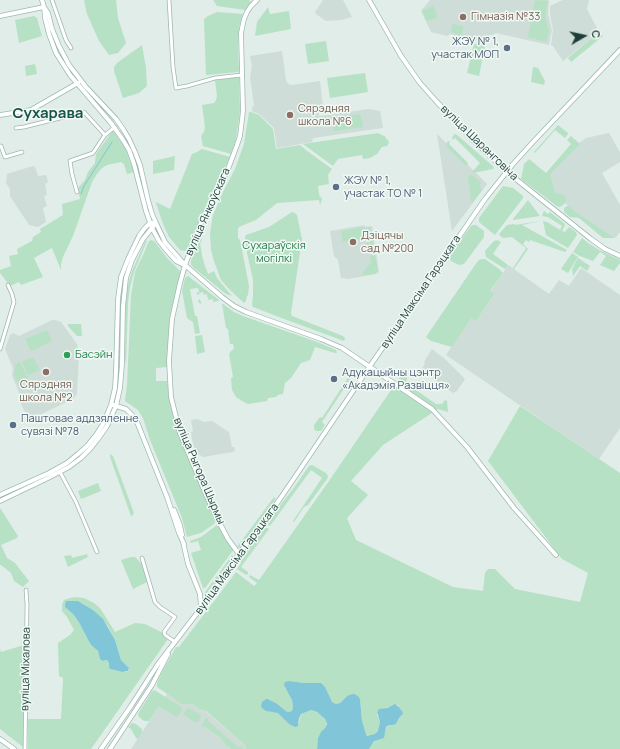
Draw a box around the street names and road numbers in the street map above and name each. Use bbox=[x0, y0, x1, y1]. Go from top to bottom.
street label: вуліца Шаранговіча bbox=[437, 103, 521, 183]
street label: вуліца Янкоўскага bbox=[183, 166, 233, 258]
street label: вуліца Максіма Гарэцкага bbox=[378, 233, 464, 351]
street label: вуліца Рыгора Шырмы bbox=[171, 416, 227, 526]
street label: вуліца Максіма Гарэцкага bbox=[192, 501, 282, 617]
street label: вуліца Міхалова bbox=[19, 627, 33, 711]

